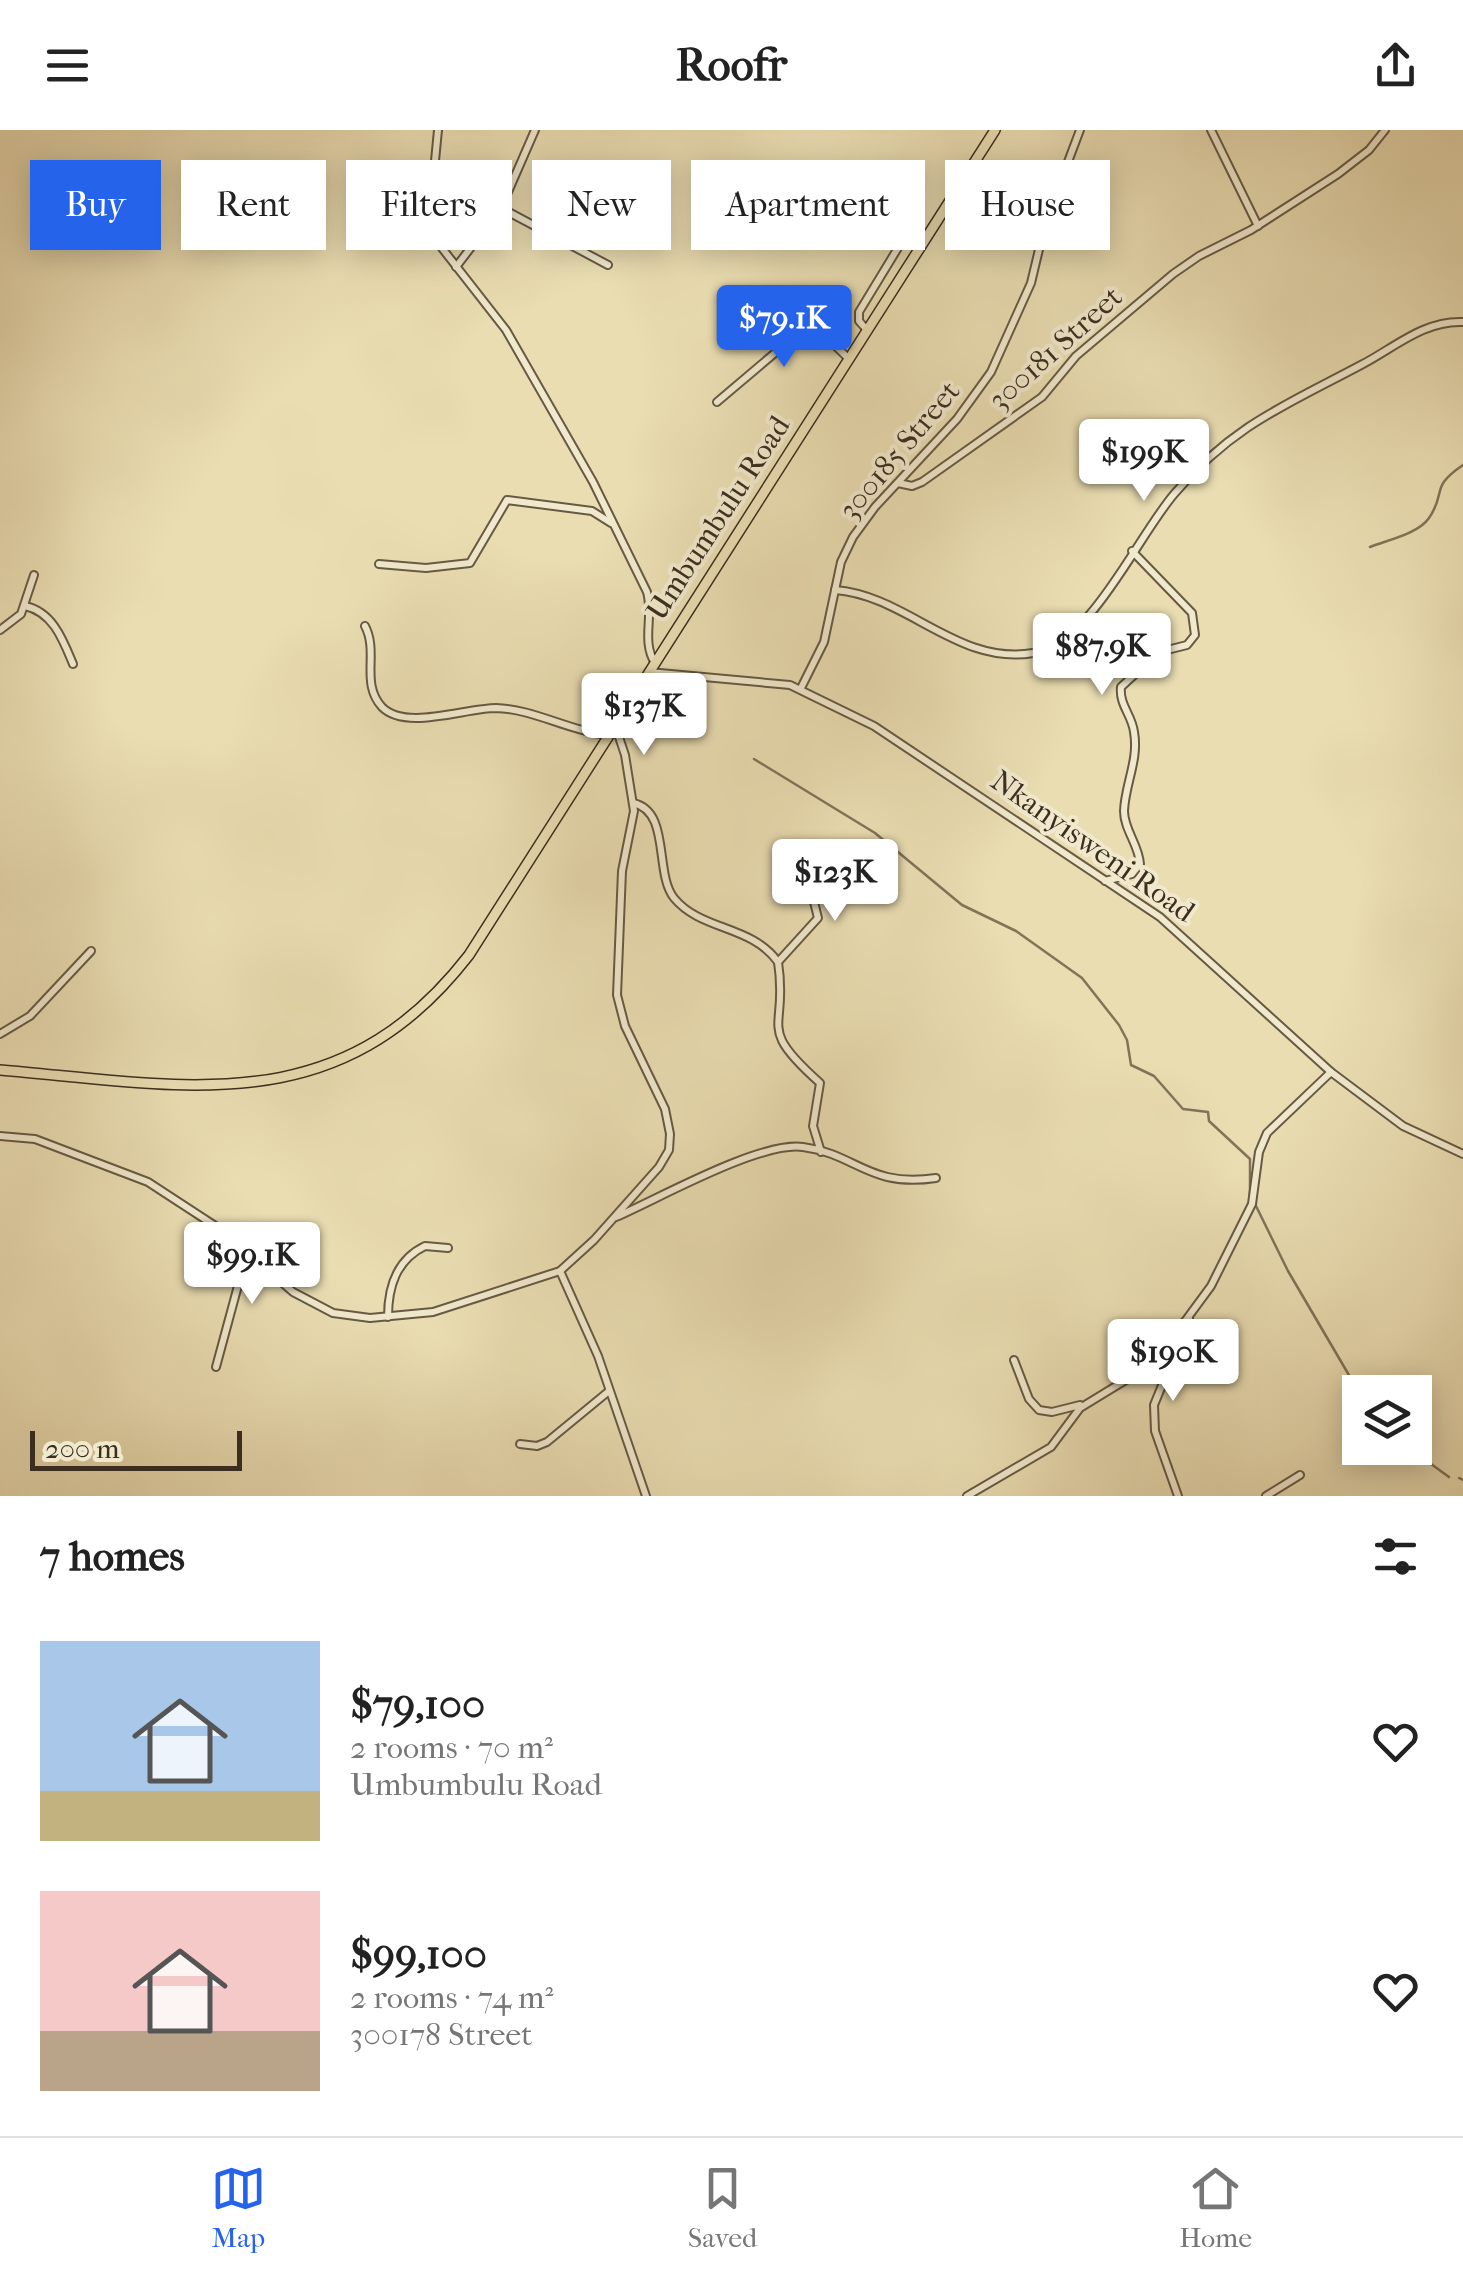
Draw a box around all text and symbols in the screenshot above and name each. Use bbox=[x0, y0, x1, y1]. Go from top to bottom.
icon: menu bbox=[40, 38, 95, 93]
icon: share bbox=[1368, 38, 1423, 93]
text: Roofr bbox=[676, 39, 787, 92]
chip: Buy bbox=[30, 160, 161, 250]
chip: Rent bbox=[181, 160, 326, 250]
chip: Filters bbox=[346, 160, 512, 250]
chip: New bbox=[532, 160, 671, 250]
chip: Apartment bbox=[691, 160, 925, 250]
chip: House bbox=[945, 160, 1110, 250]
street label: 300181 Street bbox=[981, 279, 1129, 417]
pin: $79.1K bbox=[703, 285, 865, 370]
text: $79.1K bbox=[739, 299, 829, 336]
street label: 300185 Street bbox=[831, 374, 967, 527]
street label: Umbumbulu Road bbox=[639, 409, 798, 627]
pin: $199K bbox=[1074, 419, 1214, 504]
text: $199K bbox=[1101, 433, 1187, 470]
pin: $87.9K bbox=[1021, 613, 1183, 698]
text: $87.9K bbox=[1055, 627, 1149, 664]
pin: $137K bbox=[574, 673, 714, 758]
text: $137K bbox=[604, 687, 684, 724]
street label: Nkanyisweni Road bbox=[984, 763, 1202, 930]
pin: $123K bbox=[765, 839, 905, 924]
text: $123K bbox=[794, 853, 876, 890]
pin: $99.1K bbox=[171, 1222, 333, 1307]
text: $99.1K bbox=[206, 1236, 298, 1273]
pin: $190K bbox=[1103, 1319, 1243, 1404]
text: $190K bbox=[1130, 1333, 1216, 1370]
map controls bbox=[1342, 1375, 1432, 1465]
button: layers bbox=[1342, 1375, 1432, 1465]
scale bar bbox=[30, 1426, 242, 1470]
text: 200 m bbox=[45, 1432, 120, 1465]
icon: filters bbox=[1368, 1529, 1423, 1584]
text: 7 homes bbox=[40, 1532, 185, 1581]
text: $79,100 bbox=[350, 1680, 485, 1729]
icon: home bbox=[120, 1681, 240, 1801]
icon: heart bbox=[1368, 1714, 1423, 1769]
text: 2 rooms · 70 m² bbox=[350, 1729, 553, 1766]
text: Umbumbulu Road bbox=[350, 1766, 602, 1803]
text: $99,100 bbox=[350, 1930, 487, 1979]
icon: home bbox=[120, 1931, 240, 2051]
icon: heart bbox=[1368, 1964, 1423, 2019]
text: 2 rooms · 74 m² bbox=[350, 1979, 554, 2016]
text: 300178 Street bbox=[350, 2016, 533, 2053]
tab: Map bbox=[211, 2161, 266, 2254]
tab: Saved bbox=[688, 2161, 757, 2254]
tab: Home bbox=[1179, 2161, 1252, 2254]

